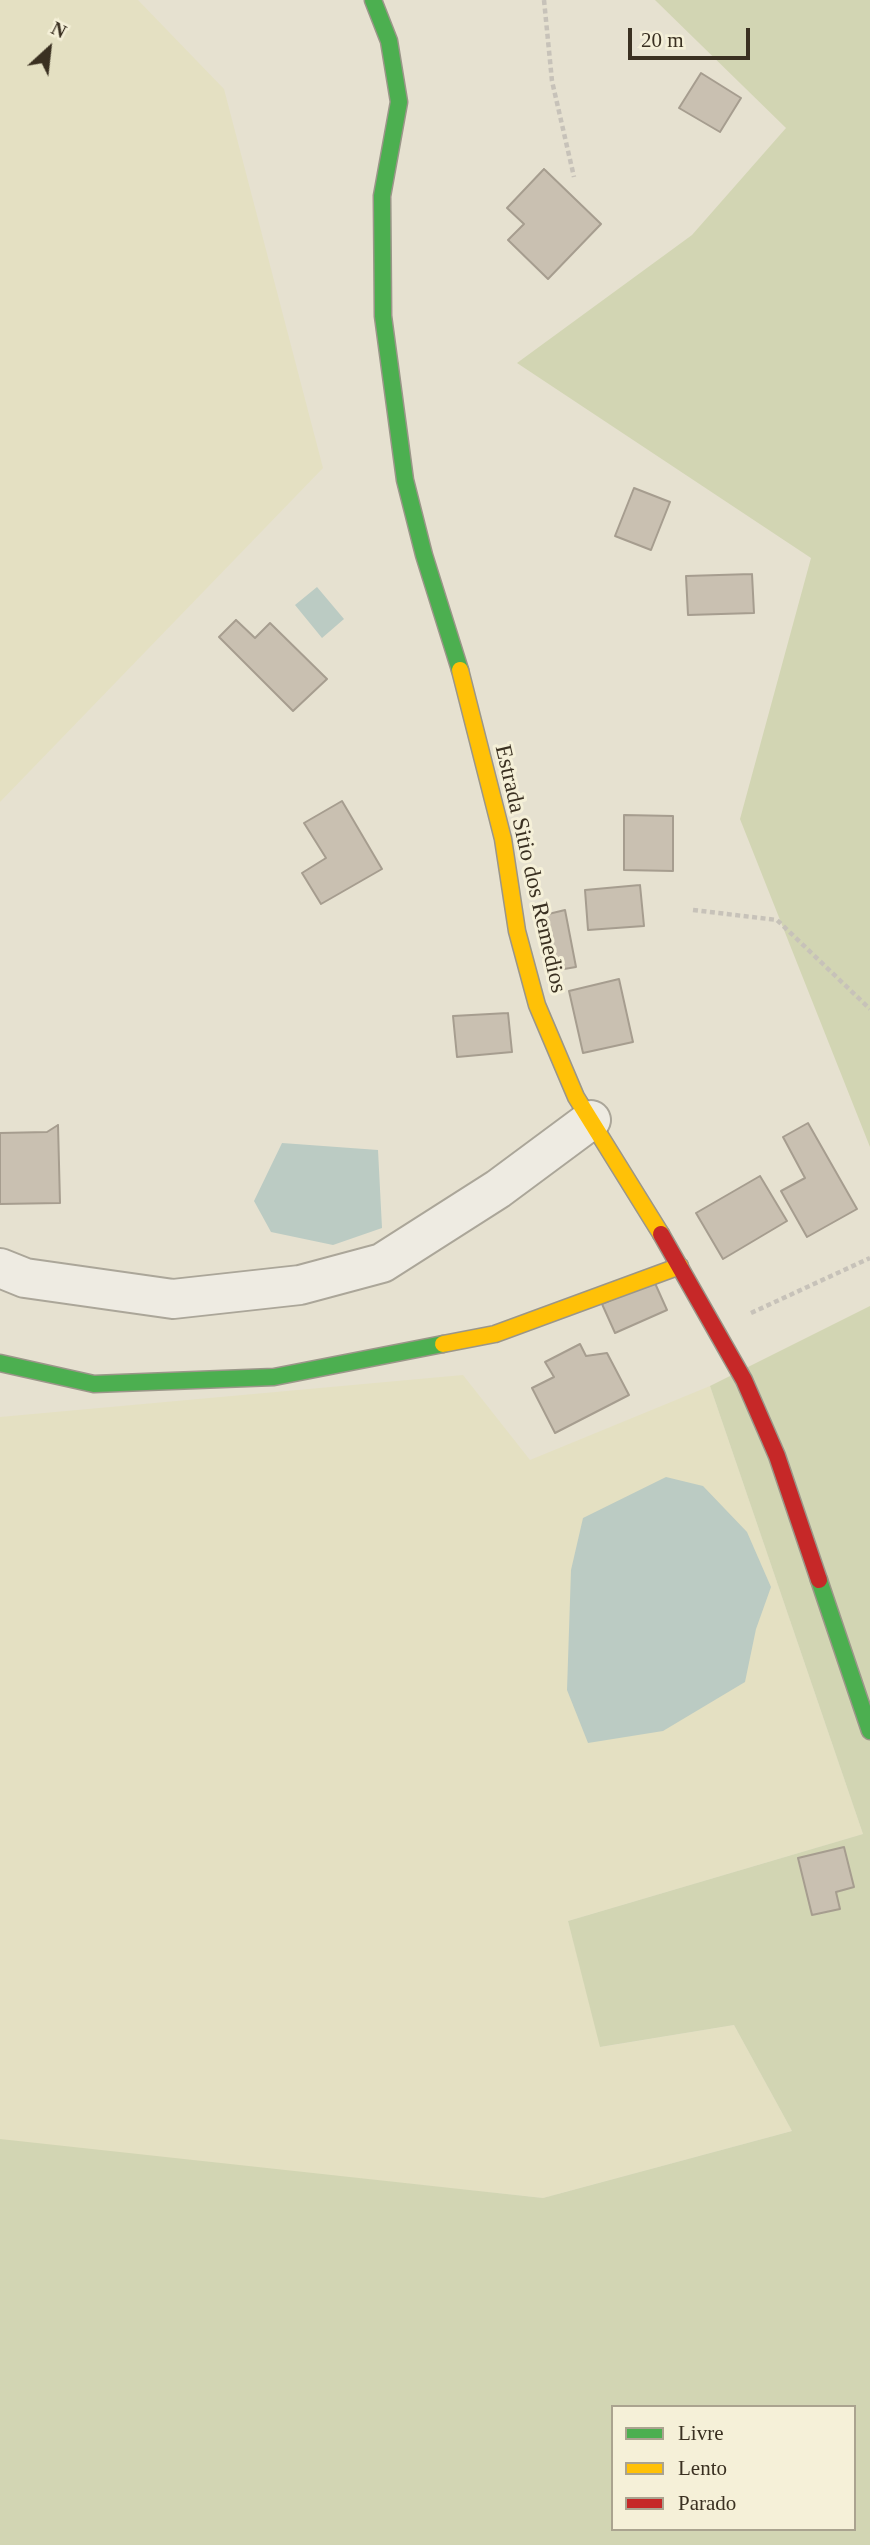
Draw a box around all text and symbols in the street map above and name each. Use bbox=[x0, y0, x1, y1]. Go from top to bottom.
north arrow bbox=[14, 14, 84, 84]
scale bar bbox=[632, 14, 754, 58]
text: N bbox=[48, 17, 70, 42]
text: 20 m bbox=[641, 28, 684, 52]
street label: Estrada Sitio dos Remedios bbox=[488, 742, 572, 996]
legend bbox=[611, 2405, 856, 2531]
text: Livre bbox=[678, 2421, 723, 2445]
text: Lento bbox=[678, 2456, 727, 2480]
text: Parado bbox=[678, 2491, 736, 2515]

